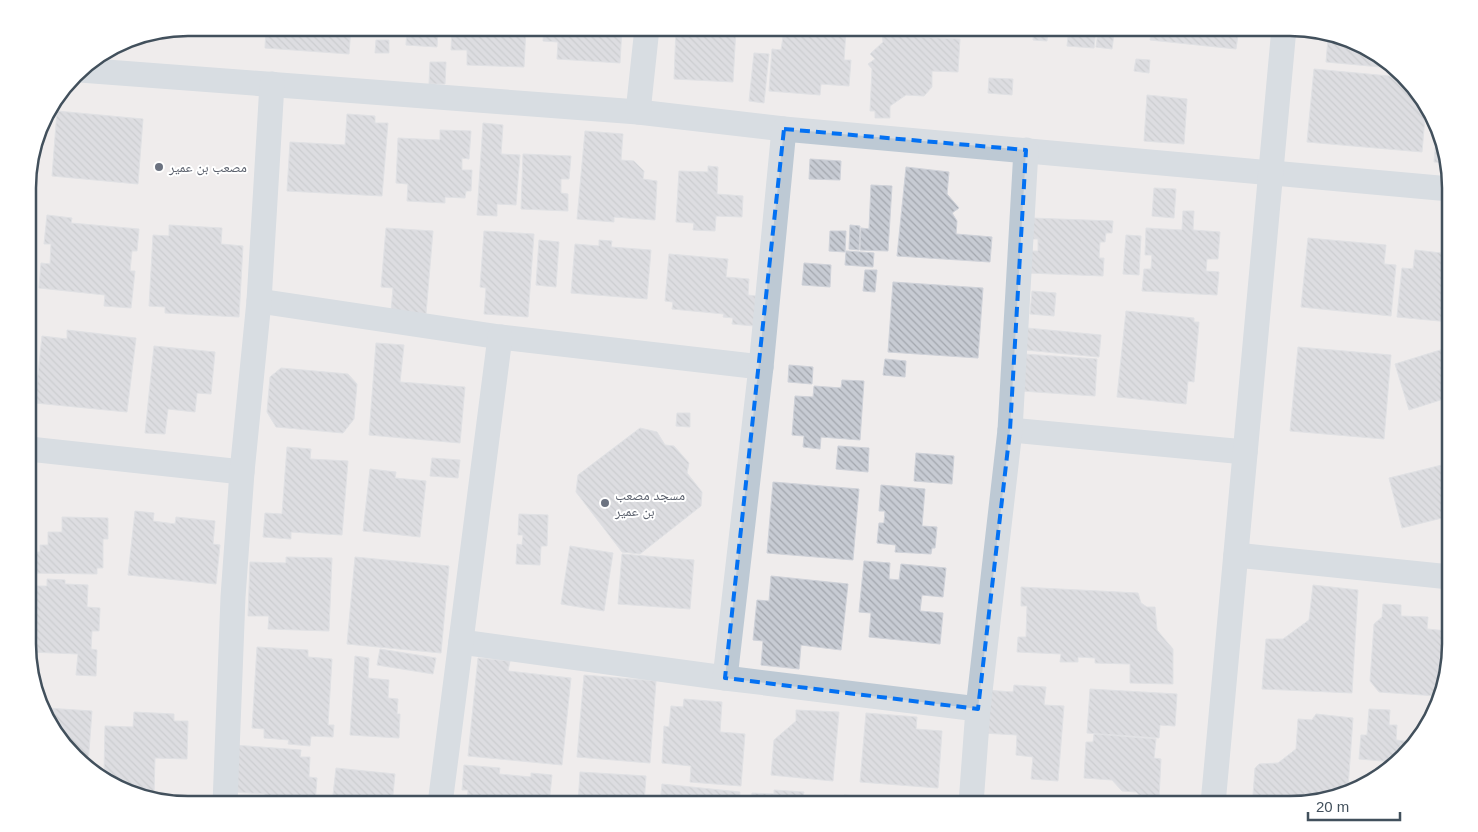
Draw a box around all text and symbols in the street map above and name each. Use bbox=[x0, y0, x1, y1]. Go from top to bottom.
place label: مصعب بن عمير bbox=[168, 159, 247, 176]
marker: مصعب بن عمير bbox=[153, 161, 165, 173]
place label: مسجد مصعب بن عمير bbox=[614, 487, 685, 520]
marker: مسجد مصعب بن عمير bbox=[599, 497, 611, 509]
scale bar bbox=[1308, 790, 1400, 822]
text: 20 m bbox=[1316, 798, 1349, 815]

